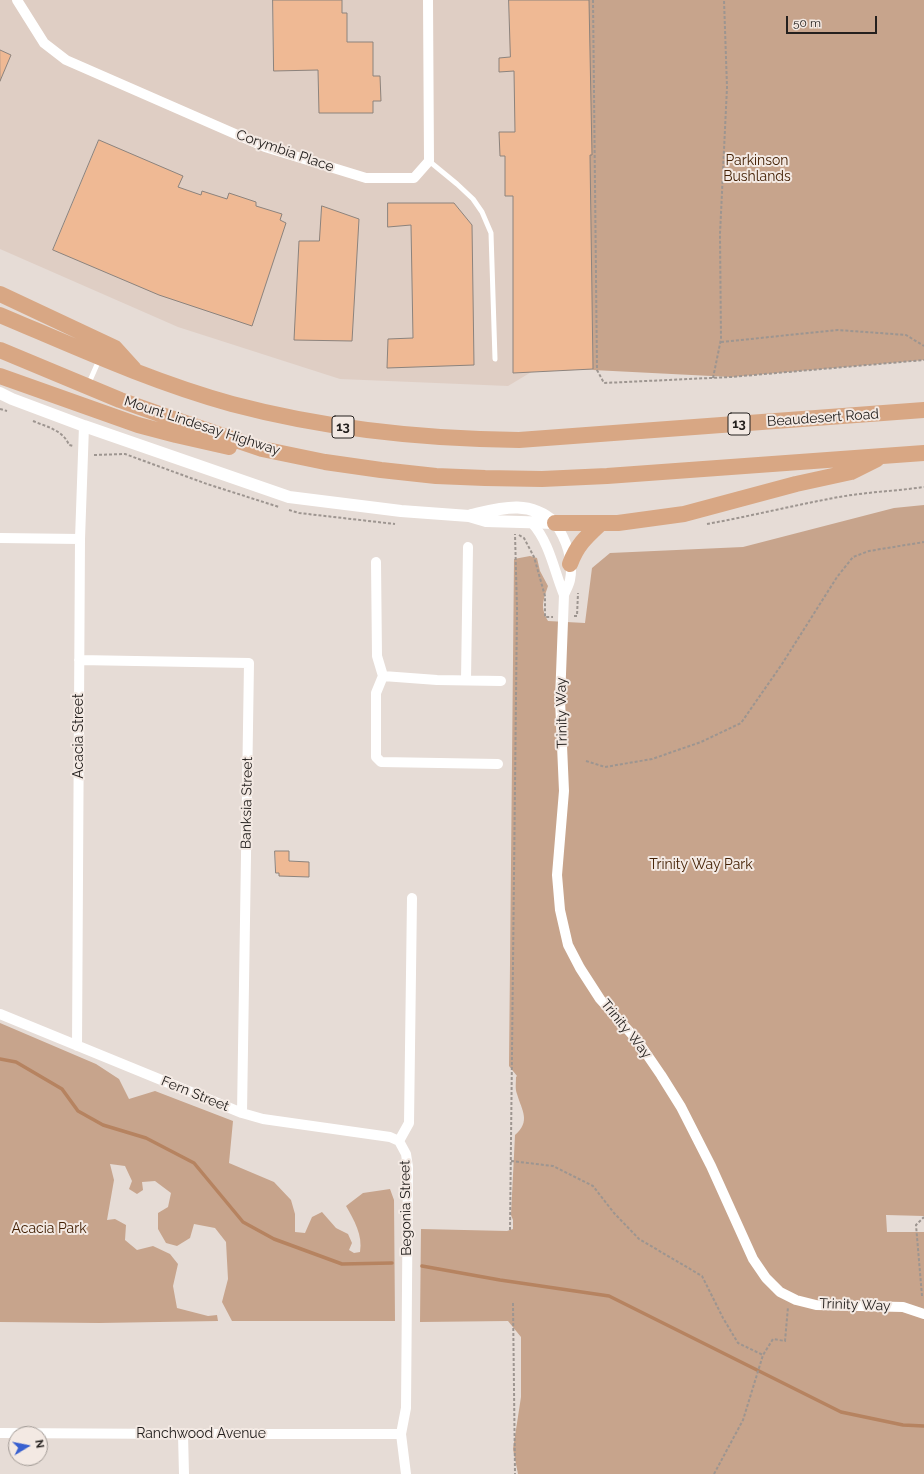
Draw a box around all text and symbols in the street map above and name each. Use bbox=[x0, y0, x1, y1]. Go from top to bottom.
scale bar bbox=[788, 8, 879, 34]
text: 50 m bbox=[793, 16, 821, 30]
street label: Corymbia Place bbox=[234, 126, 336, 176]
park label: Parkinson Bushlands bbox=[723, 153, 791, 186]
street label: Mount Lindesay Highway bbox=[122, 393, 282, 459]
street label: Beaudesert Road bbox=[766, 406, 880, 430]
road number: 13 bbox=[728, 413, 750, 435]
road number: 13 bbox=[332, 416, 354, 438]
street label: Trinity Way bbox=[553, 677, 571, 749]
street label: Acacia Street bbox=[71, 693, 87, 779]
street label: Banksia Street bbox=[238, 757, 256, 849]
park label: Trinity Way Park bbox=[649, 857, 753, 873]
street label: Trinity Way bbox=[597, 996, 655, 1062]
street label: Fern Street bbox=[159, 1073, 231, 1115]
street label: Begonia Street bbox=[397, 1160, 415, 1256]
park label: Acacia Park bbox=[11, 1221, 87, 1237]
street label: Trinity Way bbox=[819, 1295, 891, 1315]
north arrow bbox=[8, 1426, 48, 1466]
street label: Ranchwood Avenue bbox=[136, 1426, 266, 1442]
text: N bbox=[32, 1439, 46, 1449]

